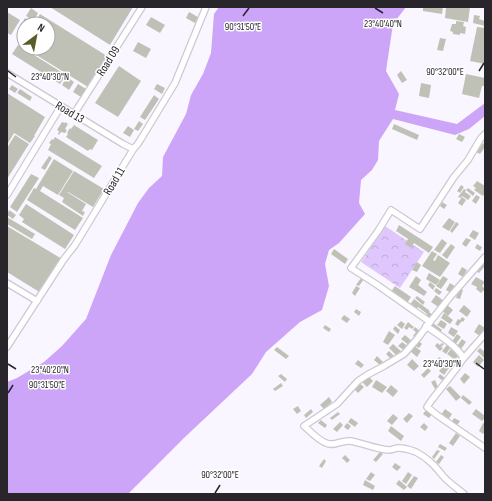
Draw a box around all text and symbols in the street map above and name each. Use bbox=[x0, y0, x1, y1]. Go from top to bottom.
north arrow bbox=[16, 16, 56, 56]
text: 23°40'40"N bbox=[364, 18, 402, 30]
text: N bbox=[35, 21, 47, 35]
text: 90°31'50"E bbox=[225, 21, 261, 33]
street label: Road 09 bbox=[93, 43, 123, 79]
text: 90°32'00"E bbox=[426, 66, 464, 78]
text: 23°40'30"N bbox=[31, 71, 69, 83]
street label: Road 13 bbox=[53, 98, 87, 127]
street label: Road 11 bbox=[100, 164, 129, 198]
text: 23°40'30"N bbox=[423, 358, 461, 370]
text: 23°40'20"N bbox=[31, 364, 69, 376]
text: 90°31'50"E bbox=[29, 379, 65, 391]
text: 90°32'00"E bbox=[201, 469, 239, 481]

